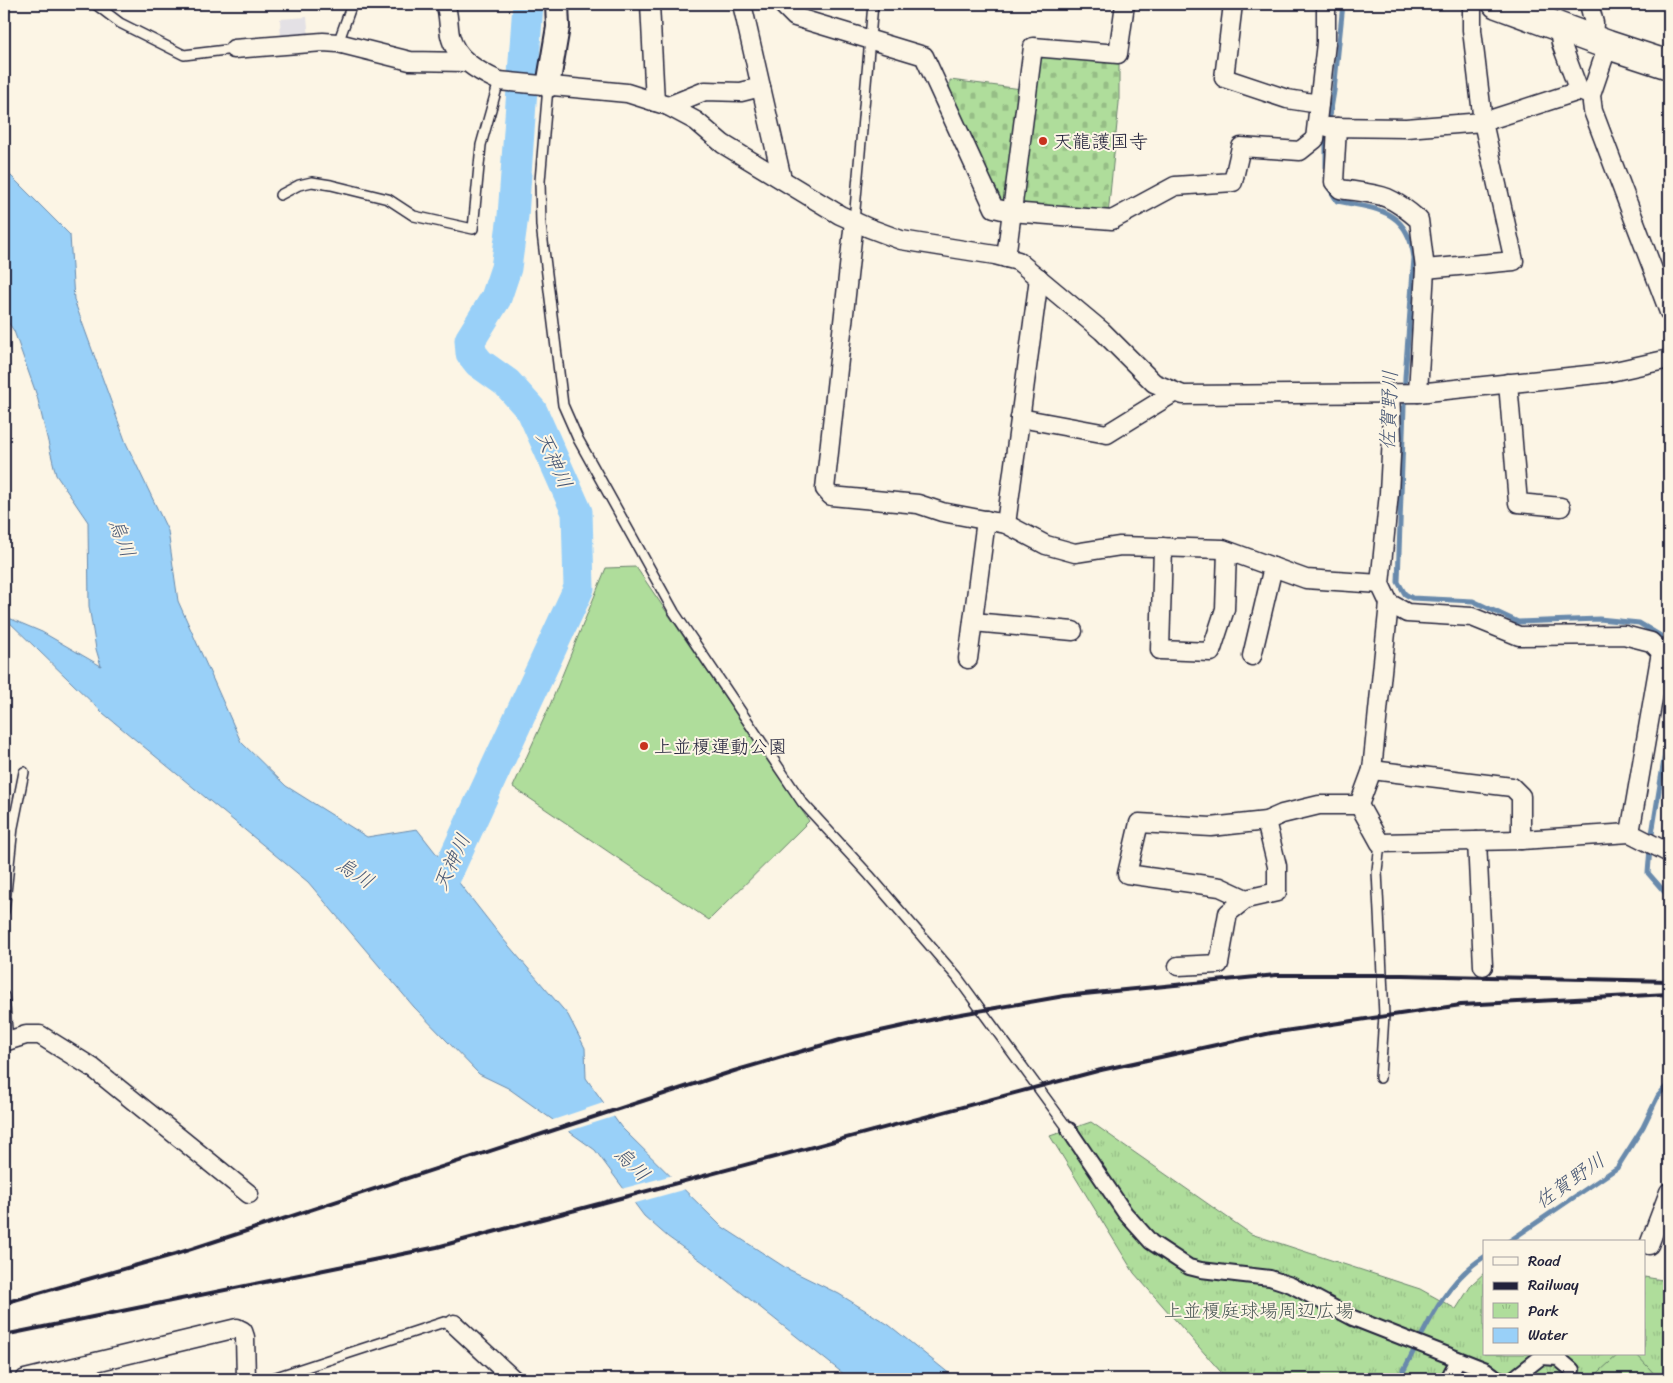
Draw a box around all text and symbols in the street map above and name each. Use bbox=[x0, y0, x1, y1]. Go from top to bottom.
place label: 天龍護国寺 bbox=[1053, 125, 1148, 158]
marker: 天龍護国寺 bbox=[1037, 135, 1049, 147]
water label: 佐賀野川 bbox=[1370, 369, 1408, 451]
water label: 天神川 bbox=[526, 425, 582, 495]
water label: 烏川 bbox=[99, 513, 145, 563]
place label: 上並榎運動公園 bbox=[654, 730, 787, 763]
marker: 上並榎運動公園 bbox=[638, 740, 650, 752]
water label: 天神川 bbox=[423, 827, 481, 897]
water label: 烏川 bbox=[329, 847, 381, 899]
water label: 烏川 bbox=[605, 1137, 659, 1191]
water label: 佐賀野川 bbox=[1527, 1144, 1613, 1218]
legend bbox=[1483, 1240, 1646, 1356]
text: Road bbox=[1528, 1248, 1561, 1274]
text: Railway bbox=[1528, 1272, 1579, 1298]
park label: 上並榎庭球場周辺広場 bbox=[1164, 1294, 1354, 1327]
text: Park bbox=[1528, 1298, 1559, 1324]
text: Water bbox=[1528, 1322, 1568, 1348]

